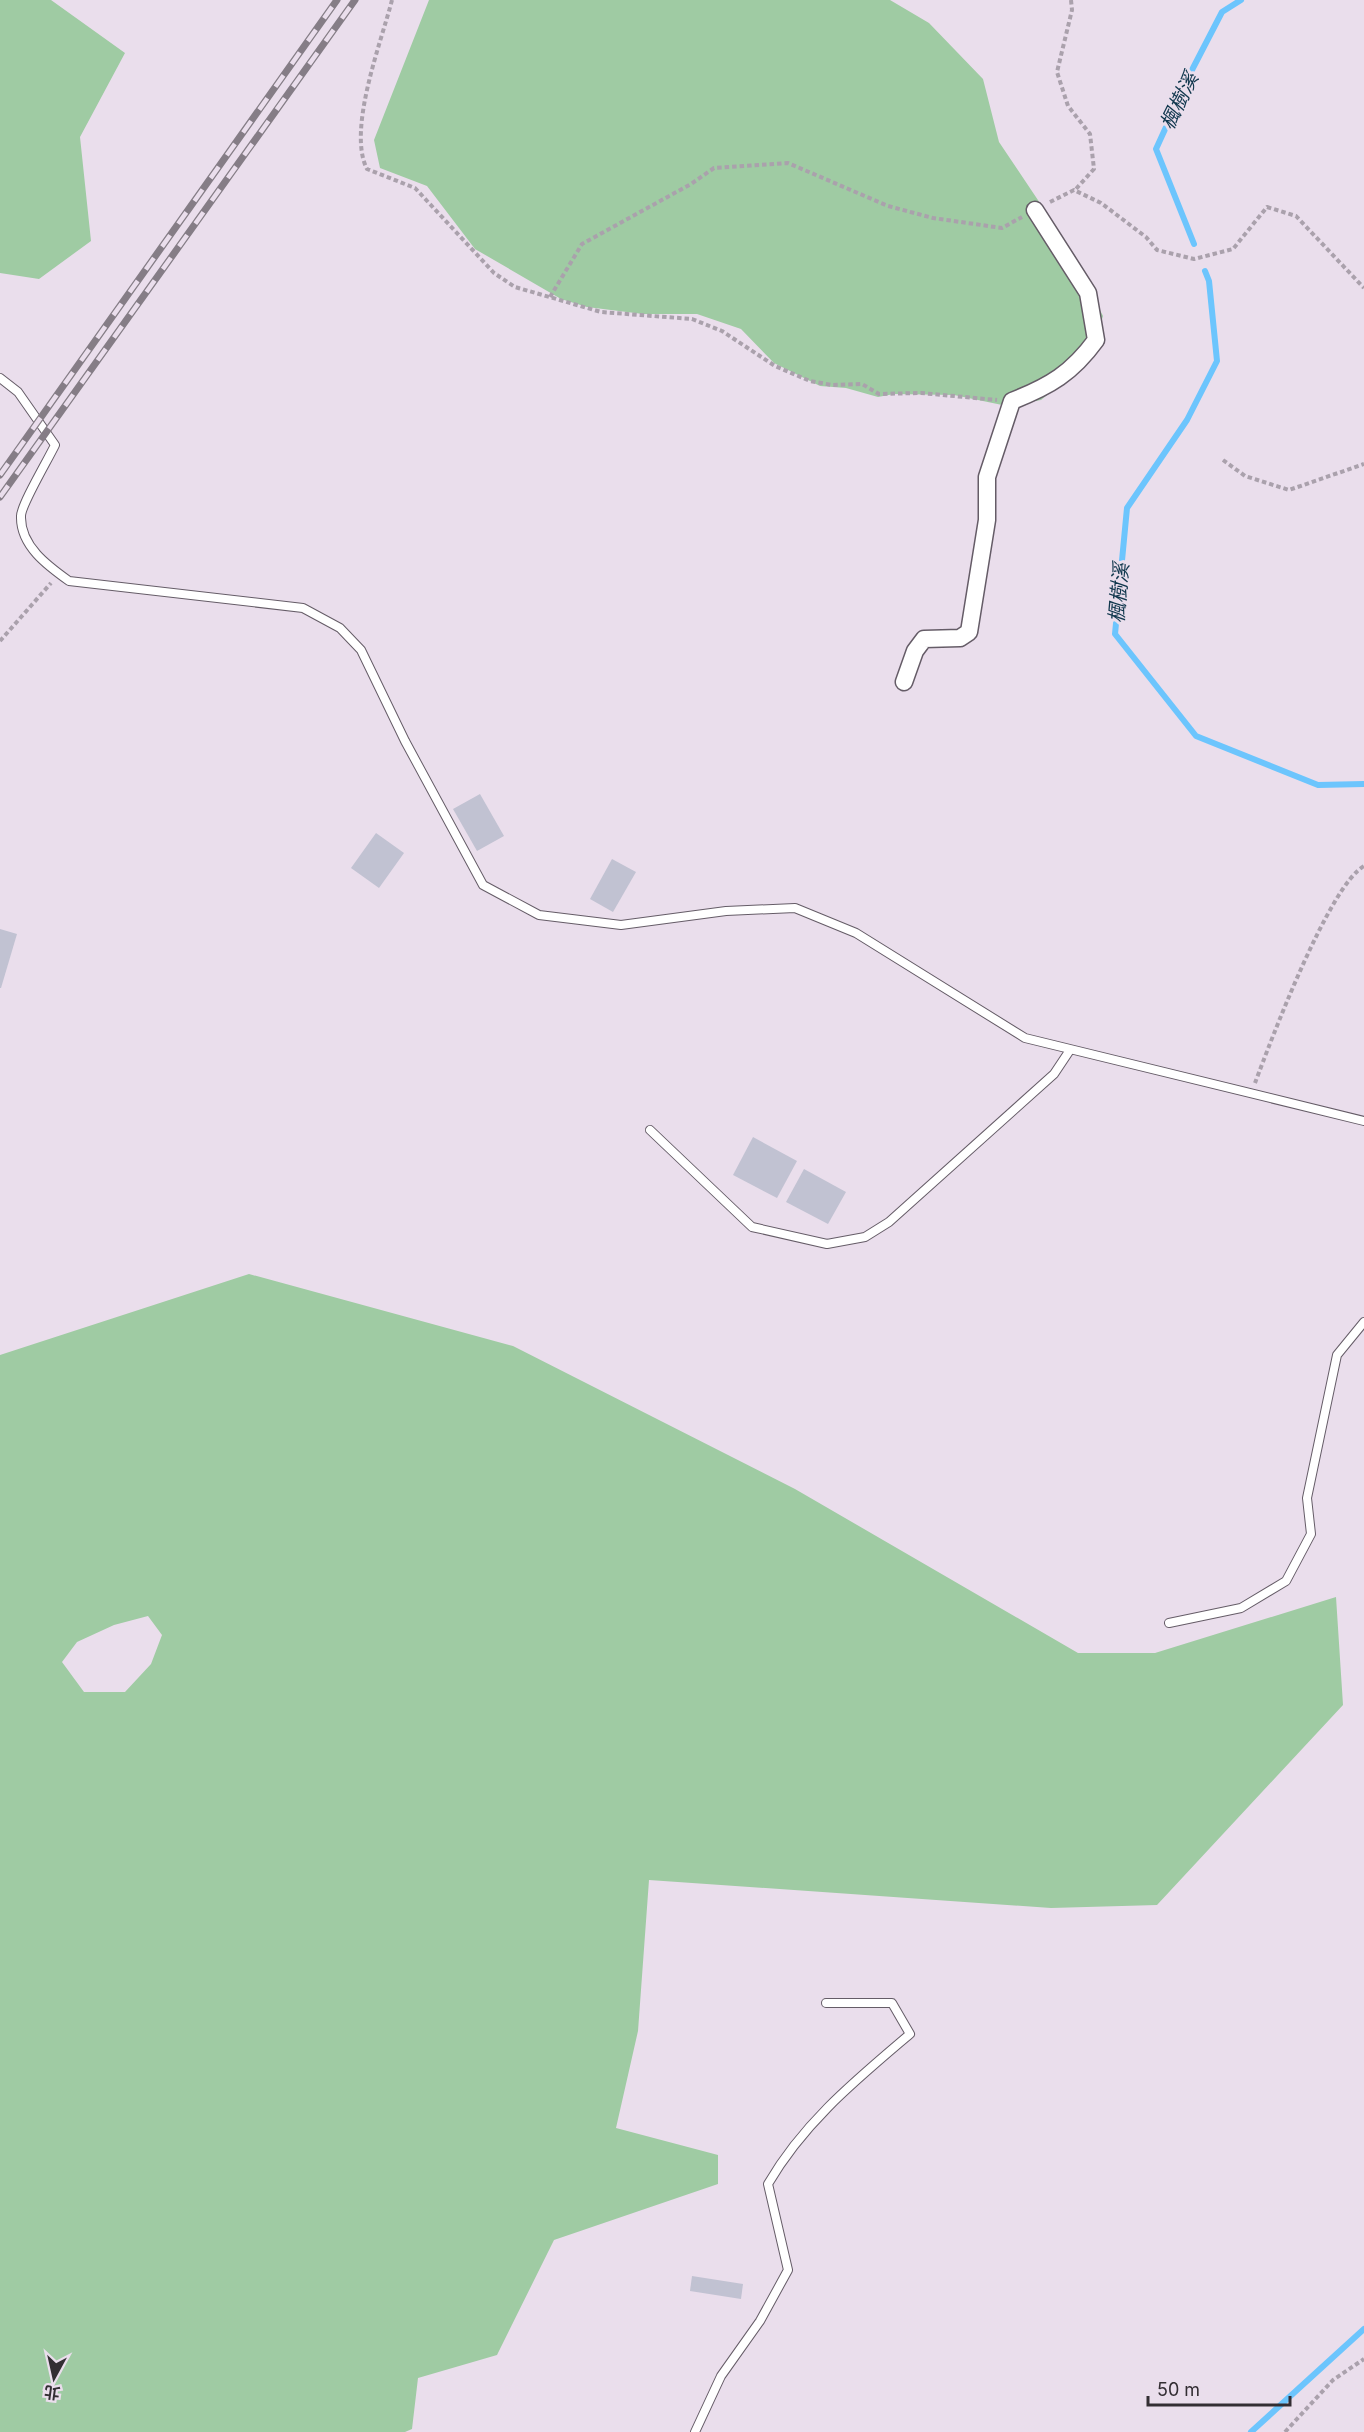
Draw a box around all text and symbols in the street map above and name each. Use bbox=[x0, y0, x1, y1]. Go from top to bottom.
water label: 楓樹溪 bbox=[1155, 66, 1204, 133]
water label: 楓樹溪 bbox=[1104, 559, 1134, 624]
north arrow bbox=[24, 2348, 84, 2408]
scale bar bbox=[1148, 2369, 1290, 2407]
text: 50 m bbox=[1157, 2379, 1200, 2400]
text: 北 bbox=[43, 2382, 61, 2404]

